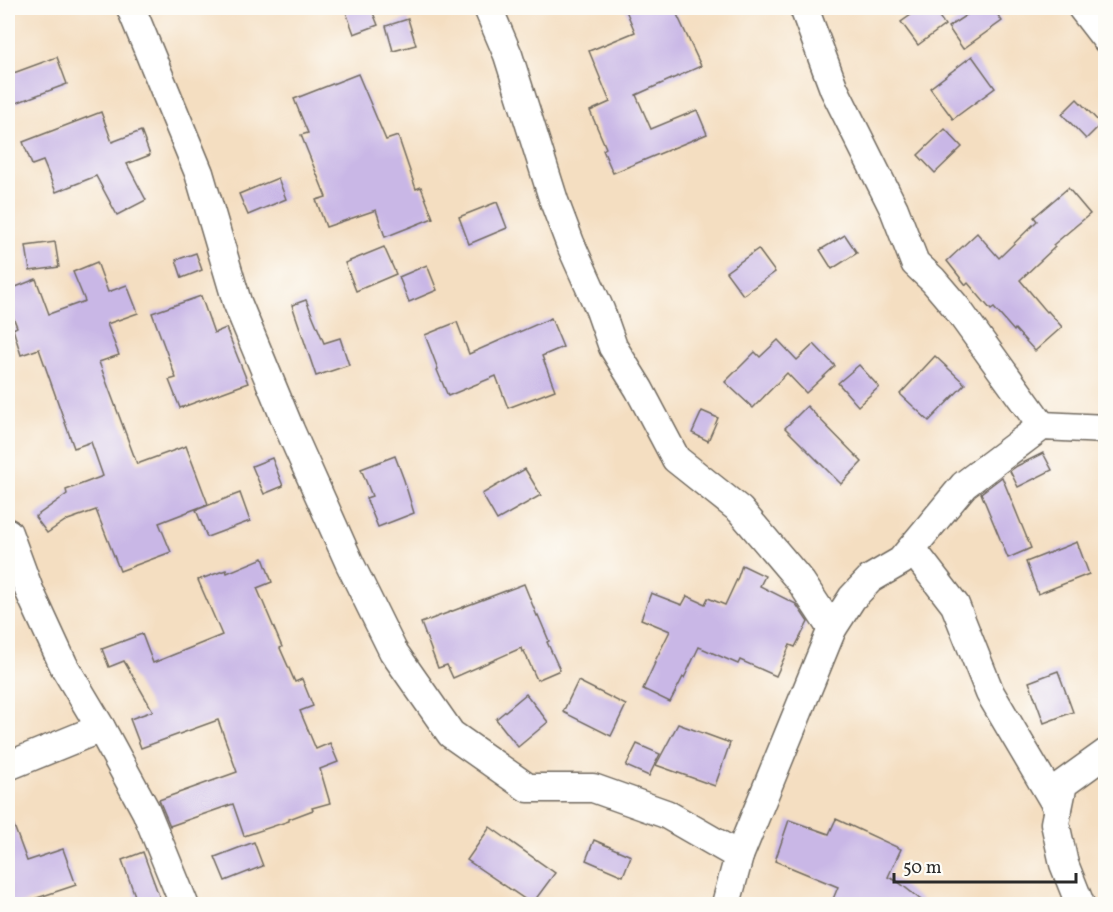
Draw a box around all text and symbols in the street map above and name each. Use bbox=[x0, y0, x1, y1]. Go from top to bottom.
scale bar bbox=[894, 846, 1076, 884]
text: 50 m bbox=[903, 856, 942, 881]

